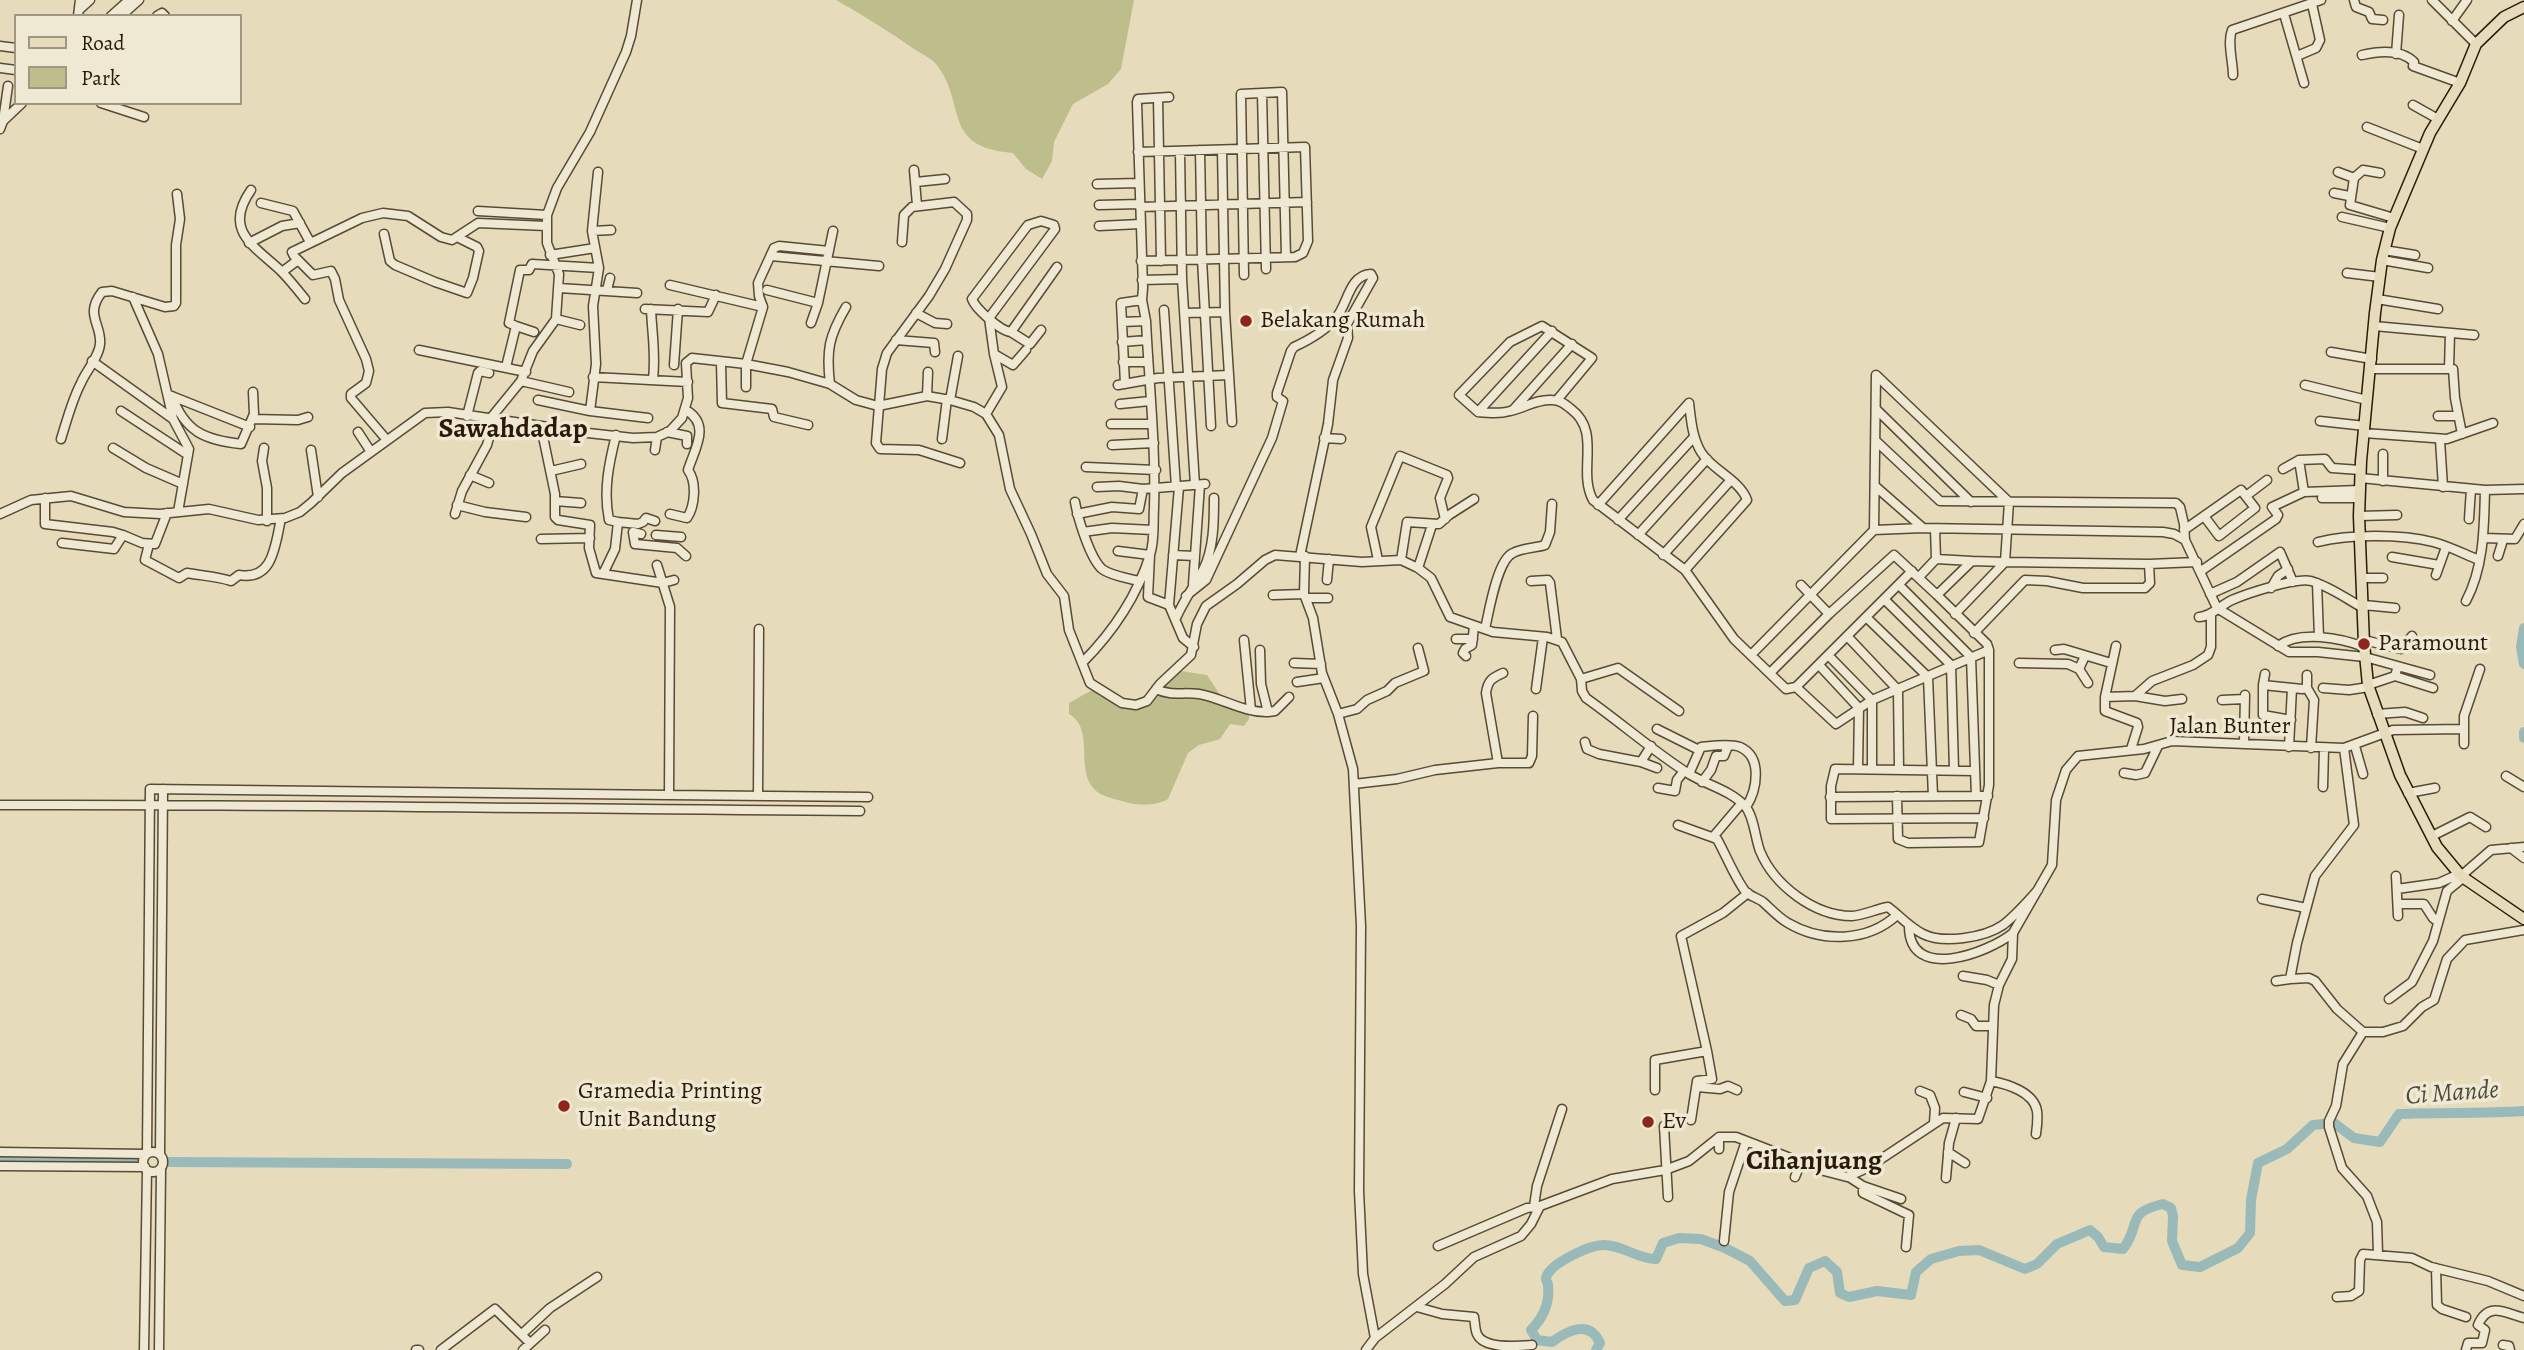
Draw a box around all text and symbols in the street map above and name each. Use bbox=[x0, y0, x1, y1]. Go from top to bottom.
legend bbox=[14, 14, 242, 105]
text: Road bbox=[81, 29, 125, 57]
text: Park bbox=[81, 64, 120, 92]
place label: Belakang Rumah bbox=[1260, 307, 1425, 335]
marker: Belakang Rumah bbox=[1238, 313, 1254, 329]
district label: Sawahdadap bbox=[439, 413, 587, 447]
place label: Paramount bbox=[2378, 630, 2488, 658]
marker: Paramount bbox=[2356, 636, 2372, 652]
street label: Jalan Bunter bbox=[2169, 713, 2291, 741]
water label: Ci Mande bbox=[2404, 1075, 2500, 1113]
place label: Gramedia Printing Unit Bandung bbox=[578, 1078, 762, 1134]
marker: Gramedia Printing Unit Bandung bbox=[556, 1098, 572, 1114]
place label: Ev bbox=[1662, 1108, 1686, 1136]
marker: Ev bbox=[1640, 1114, 1656, 1130]
district label: Cihanjuang bbox=[1746, 1145, 1882, 1179]

